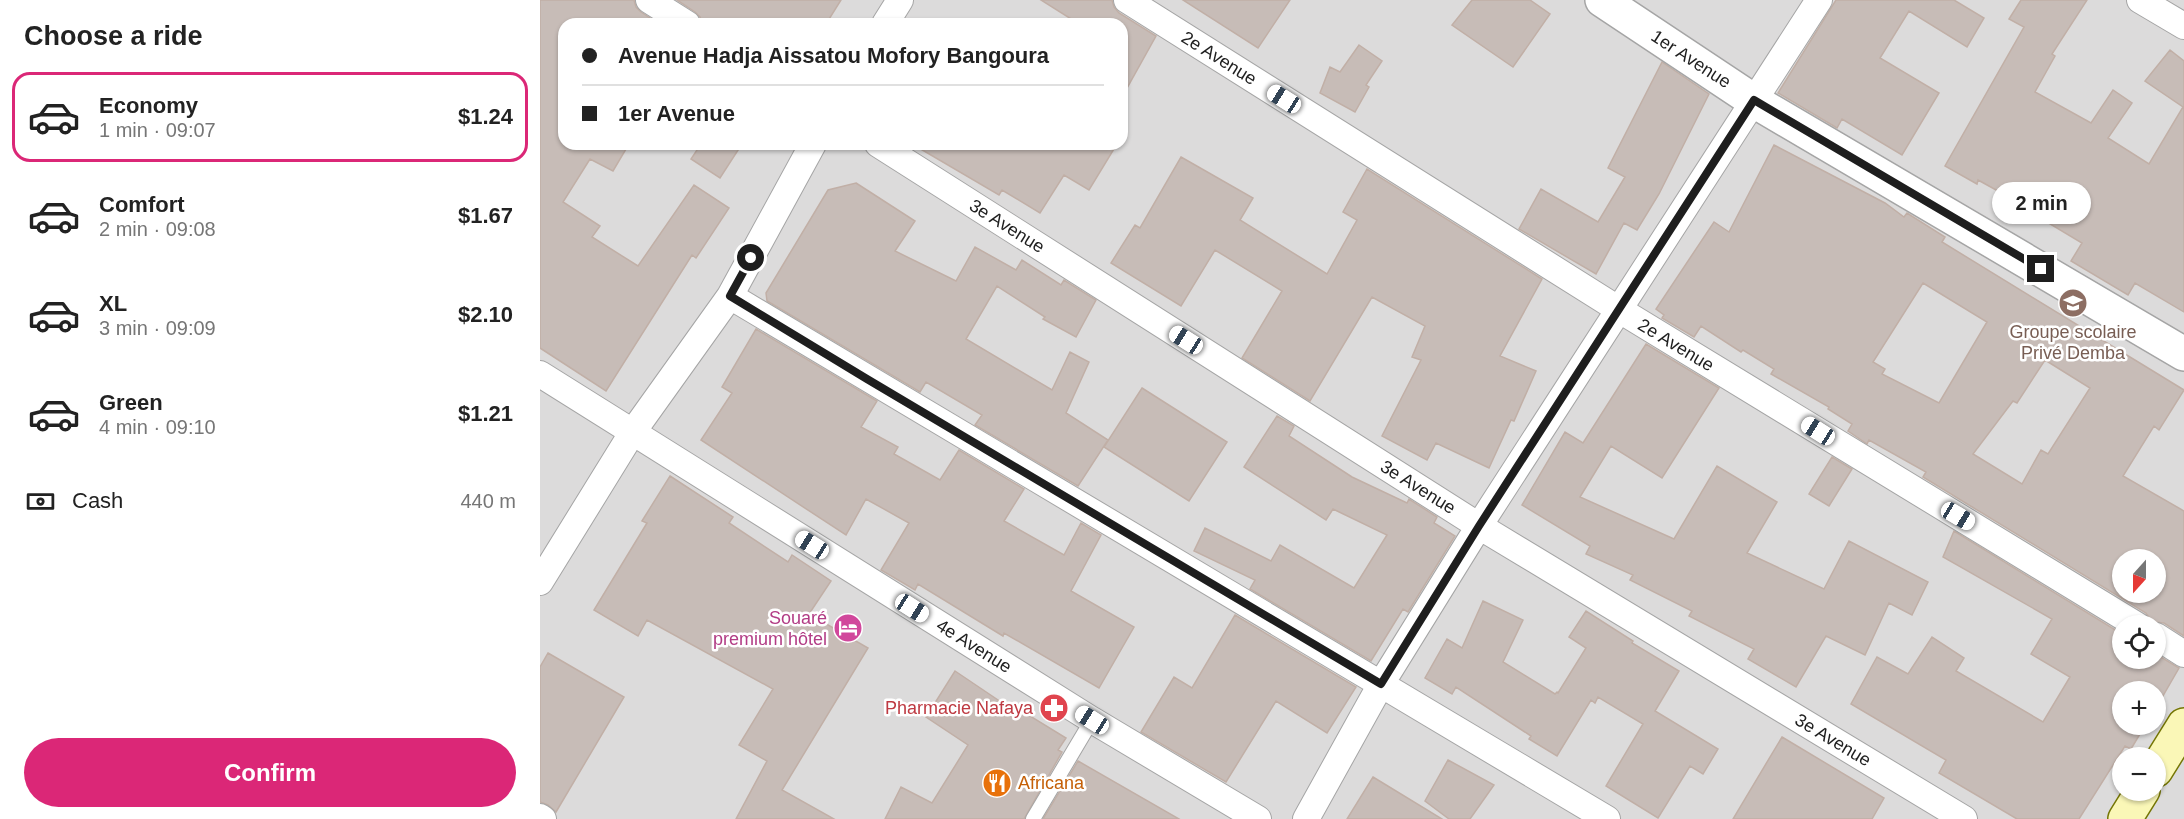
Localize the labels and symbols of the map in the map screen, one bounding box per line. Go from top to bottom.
street label: 1er Avenue [1647,26,1735,92]
street label: 2e Avenue [1178,27,1260,89]
car [1264,82,1304,116]
callout: 2 min [1992,182,2090,224]
street label: 3e Avenue [966,195,1048,257]
route start [737,244,764,271]
route end [2027,255,2054,282]
school or university icon: Groupe scolaire Privé Demba [2057,287,2089,319]
street label: 2e Avenue [1635,315,1717,375]
place label: Groupe scolaire Privé Demba [2009,322,2137,363]
car [1166,323,1206,357]
car [1798,414,1838,448]
street label: 3e Avenue [1377,456,1459,518]
car [1938,499,1978,533]
car [792,528,832,562]
north arrow [2112,549,2166,603]
car [892,591,932,625]
place label: Souaré premium hôtel [713,608,827,649]
hotel icon: Souaré premium hôtel [832,612,864,644]
street label: 4e Avenue [933,615,1015,677]
pharmacy icon: Pharmacie Nafaya [1038,692,1070,724]
place label: Pharmacie Nafaya [885,698,1034,718]
car [1072,703,1112,737]
street label: 3e Avenue [1792,710,1874,770]
restaurant icon: Africana [981,767,1013,799]
place label: Africana [1018,773,1085,793]

